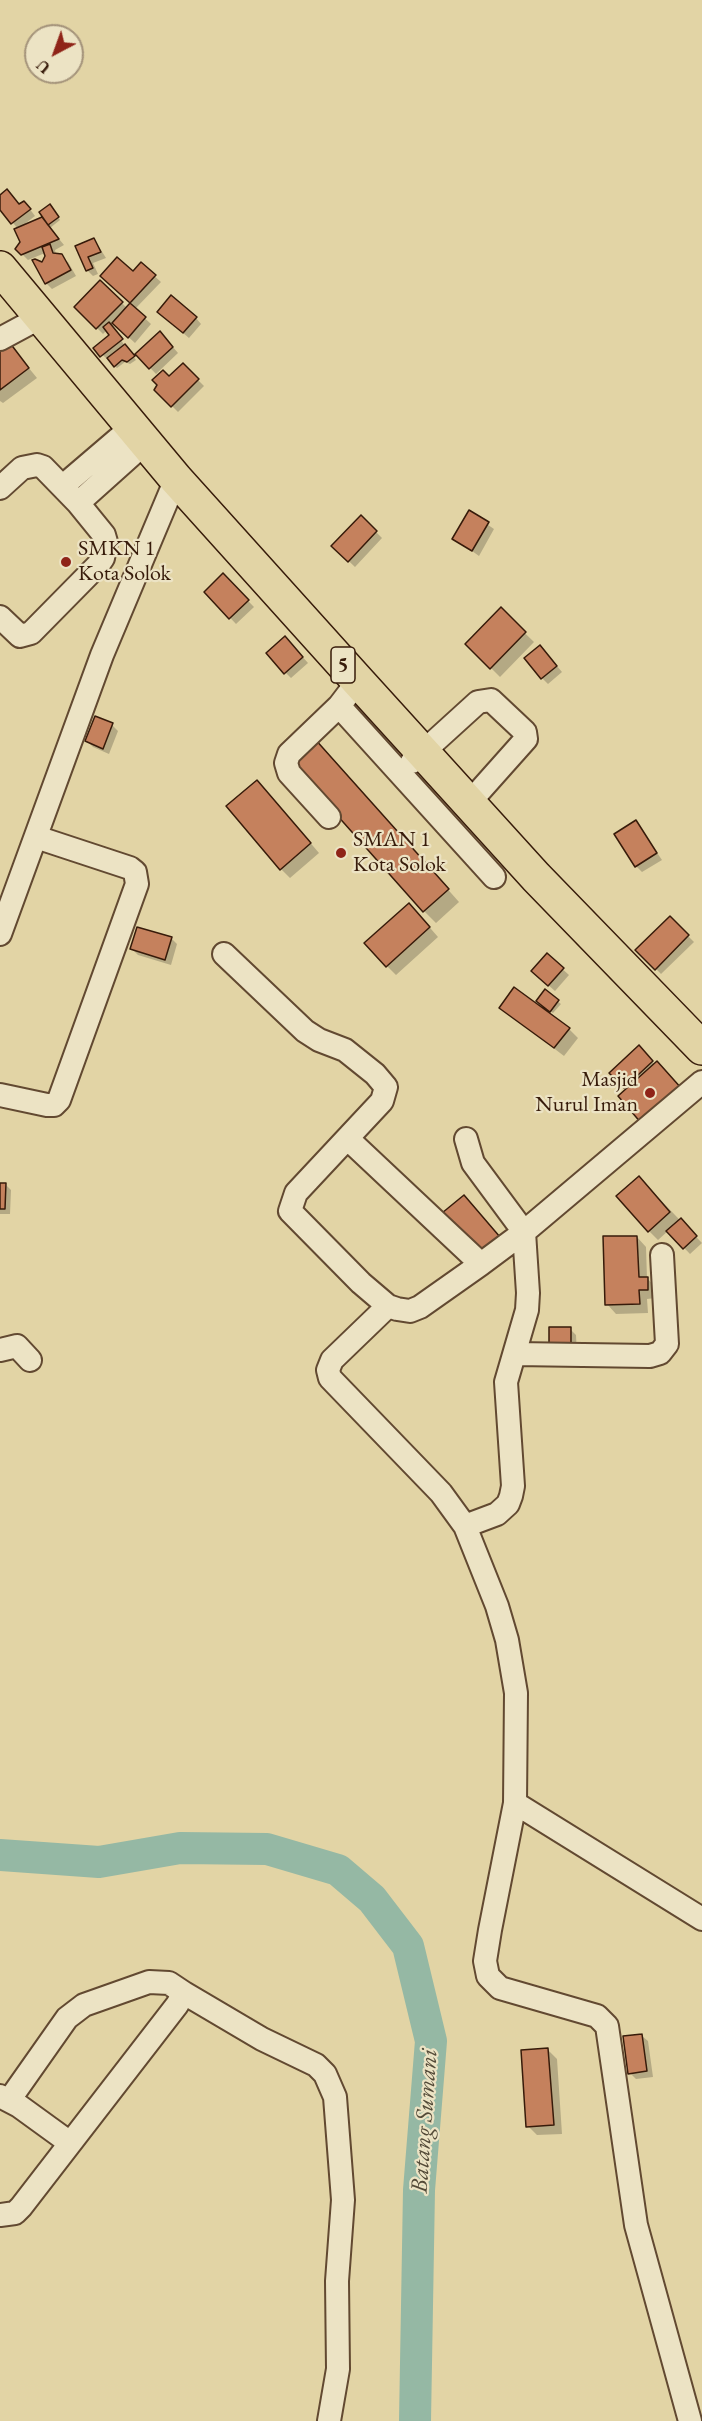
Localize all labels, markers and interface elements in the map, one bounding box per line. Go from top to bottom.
north arrow [24,24,84,84]
text: U [32,55,55,78]
place label: SMKN 1 Kota Solok [78,536,171,588]
marker: SMKN 1 Kota Solok [59,555,73,569]
road number: 5 [331,647,355,683]
place label: SMAN 1 Kota Solok [353,827,446,878]
marker: SMAN 1 Kota Solok [334,846,348,860]
place label: Masjid Nurul Iman [535,1067,638,1118]
marker: Masjid Nurul Iman [643,1086,657,1100]
water label: Batang Sumani [406,2048,444,2194]

